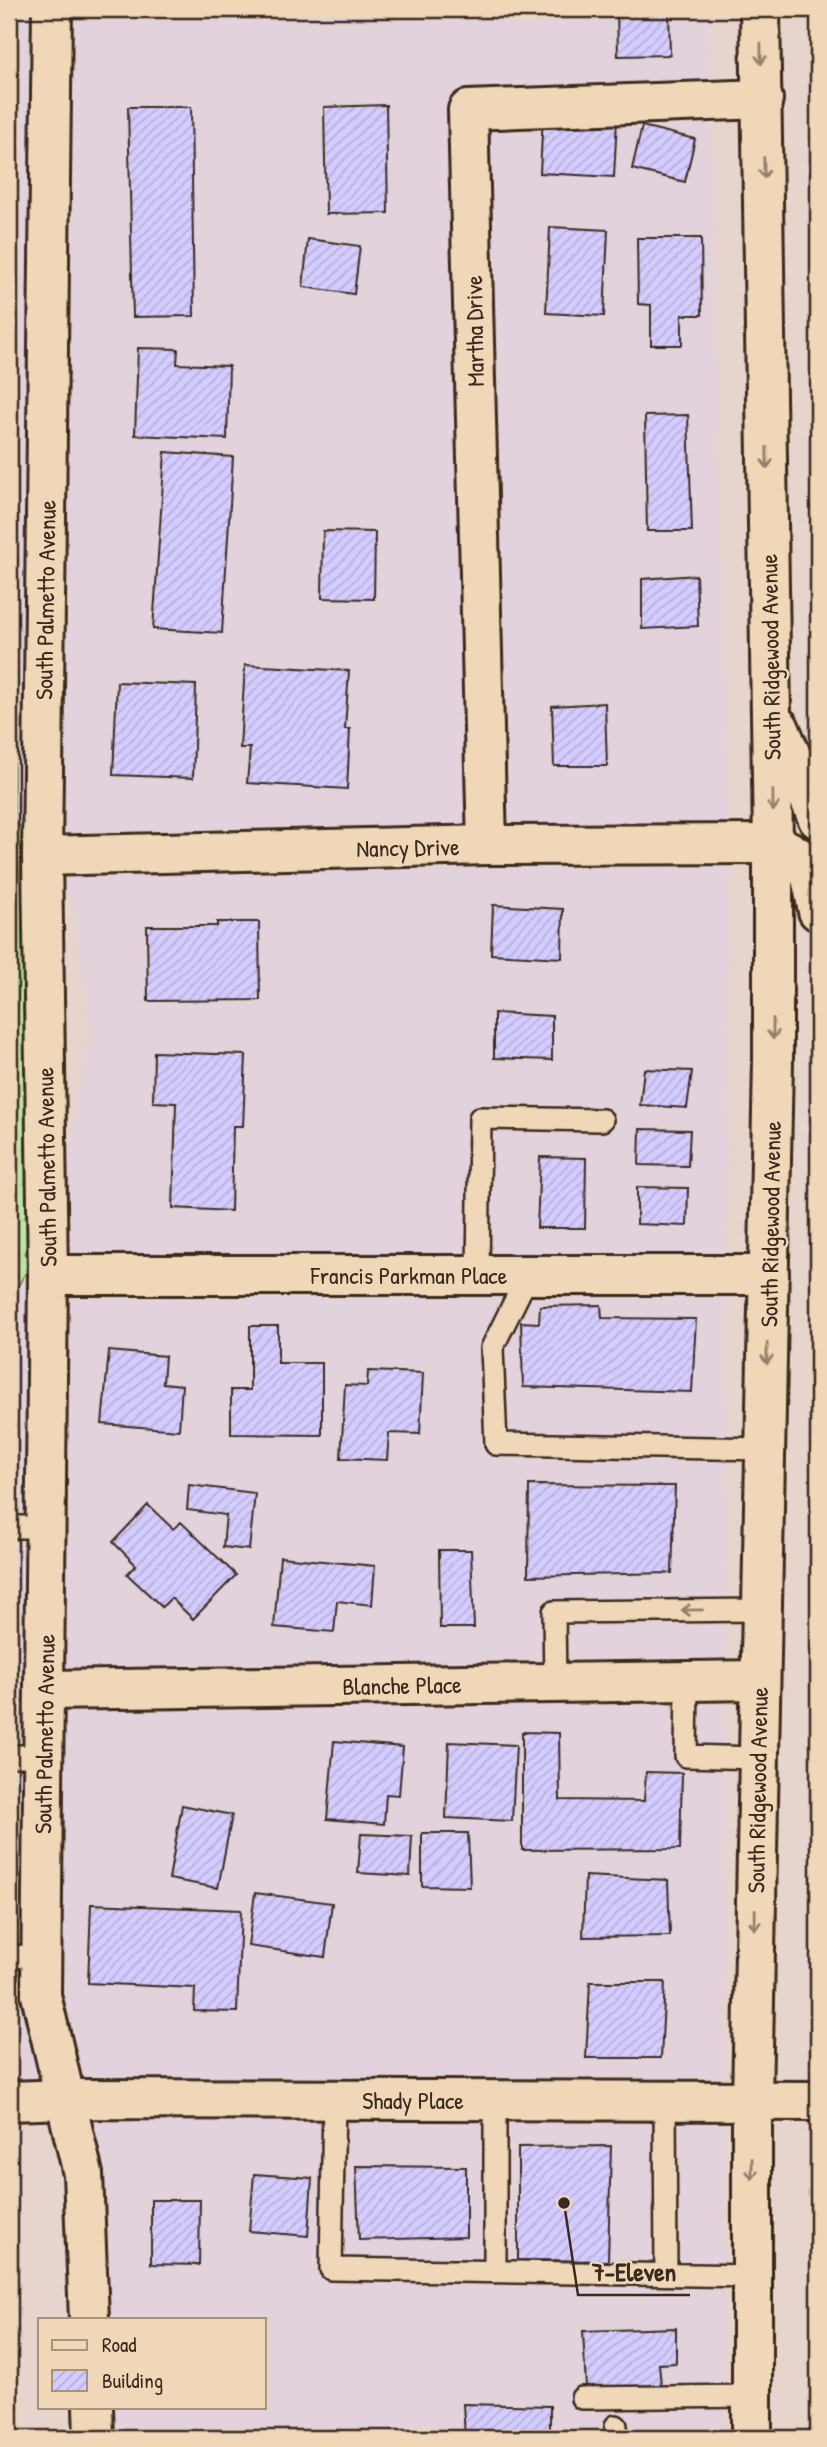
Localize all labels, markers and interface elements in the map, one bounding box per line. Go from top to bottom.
one-way arrow [755,42,768,65]
one-way arrow [757,156,770,179]
street label: Martha Drive [457,275,491,387]
one-way arrow [761,446,774,469]
street label: South Palmetto Avenue [27,499,63,700]
street label: South Ridgewood Avenue [752,553,788,760]
one-way arrow [766,790,779,813]
street label: Nancy Drive [356,830,460,864]
one-way arrow [766,1017,780,1040]
street label: South Palmetto Avenue [28,1066,64,1267]
street label: South Ridgewood Avenue [752,1120,788,1327]
street label: Francis Parkman Place [310,1259,508,1291]
one-way arrow [761,1343,774,1366]
one-way arrow [681,1604,704,1617]
street label: South Palmetto Avenue [26,1633,62,1834]
street label: Blanche Place [342,1668,462,1702]
street label: South Ridgewood Avenue [739,1686,775,1893]
one-way arrow [748,1908,762,1931]
street label: Shady Place [362,2084,464,2116]
one-way arrow [745,2157,759,2180]
callout: 7-Eleven [578,2248,690,2295]
text: 7-Eleven [591,2254,676,2289]
legend [38,2318,266,2408]
text: Road [102,2330,136,2359]
text: Building [102,2366,163,2395]

